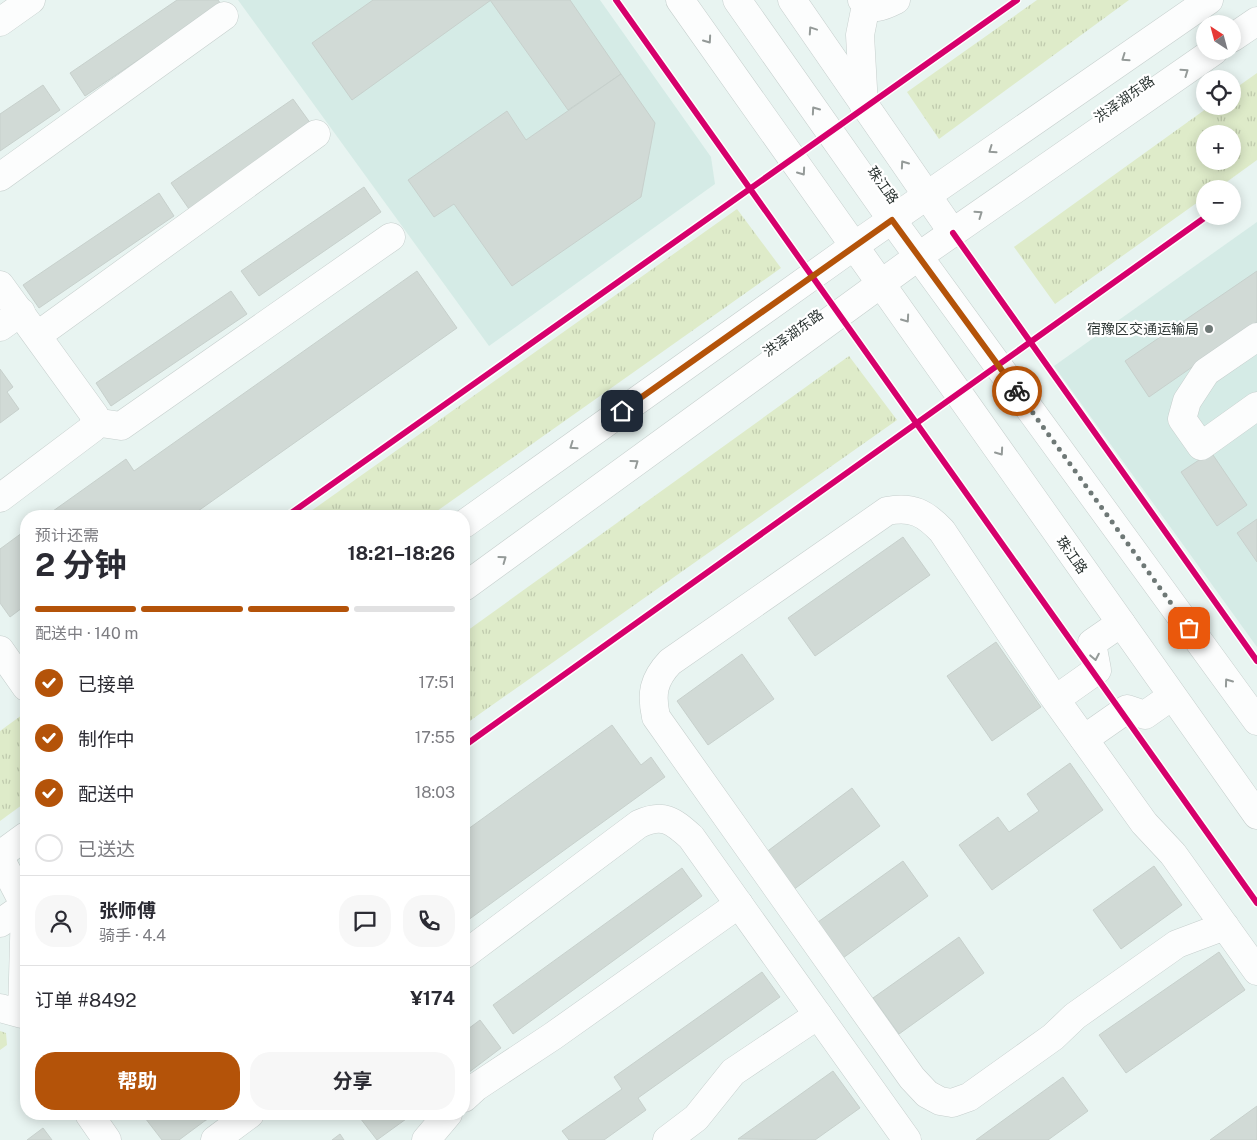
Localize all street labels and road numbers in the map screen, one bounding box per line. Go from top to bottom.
street label: 洪泽湖东路 [1091,72,1157,126]
street label: 珠江路 [864,163,902,207]
street label: 洪泽湖东路 [760,306,826,360]
street label: 珠江路 [1053,533,1091,577]

